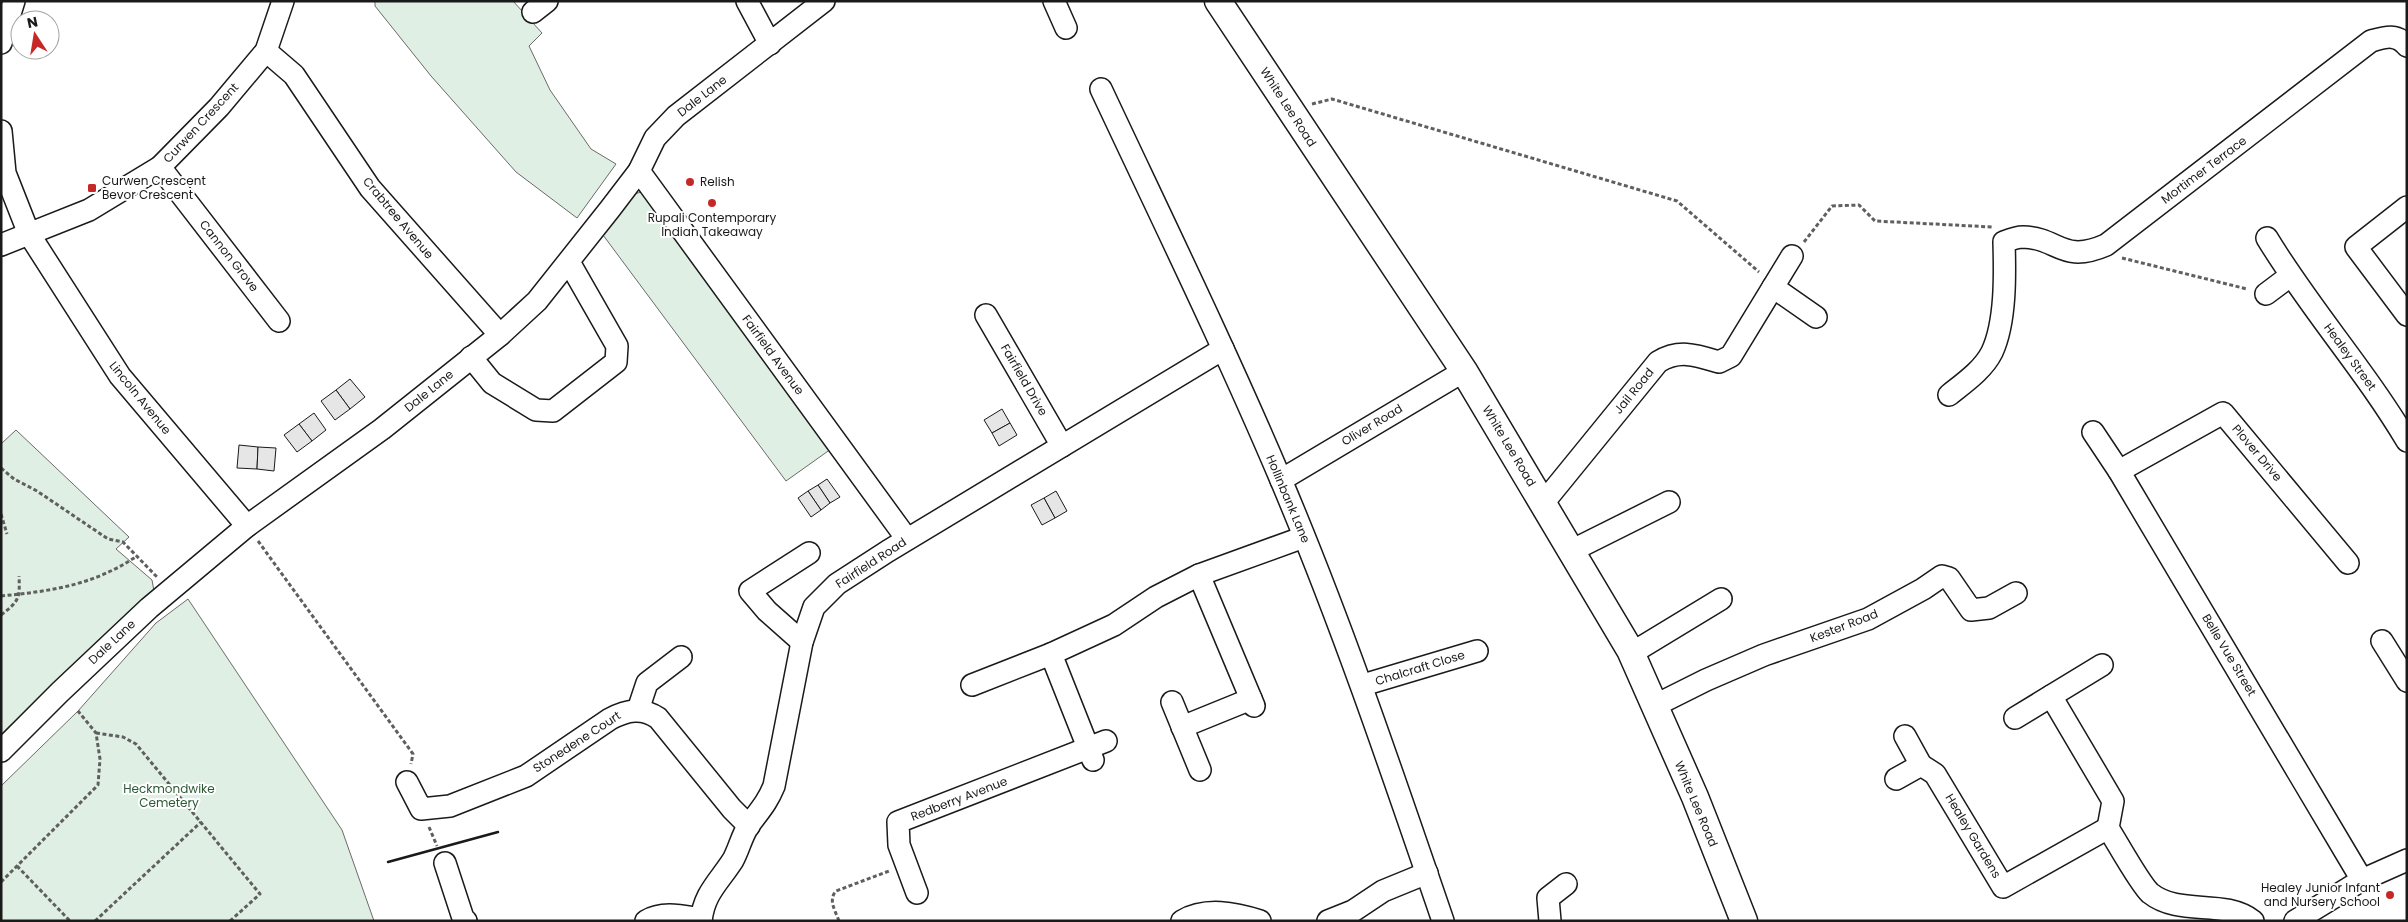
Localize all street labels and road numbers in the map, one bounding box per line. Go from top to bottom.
street label: White Lee Road [1256,64,1321,150]
street label: Dale Lane [673,71,730,120]
street label: Curwen Crescent [159,79,242,166]
street label: Mortimer Terrace [2157,132,2250,207]
street label: Crabtree Avenue [359,173,438,262]
street label: Cannon Grove [196,216,263,295]
street label: Fairfield Avenue [739,311,808,398]
street label: Healey Street [2320,320,2381,394]
street label: Fairfield Drive [997,341,1052,419]
street label: Lincoln Avenue [106,357,175,438]
street label: Jail Road [1610,364,1657,417]
street label: Dale Lane [401,366,457,416]
street label: Oliver Road [1338,400,1405,449]
street label: White Lee Road [1478,402,1540,489]
street label: Plover Drive [2229,421,2286,485]
street label: Hollinbank Lane [1262,452,1315,545]
street label: Fairfield Road [832,533,909,592]
street label: Kester Road [1807,605,1880,646]
street label: Belle Vue Street [2198,611,2261,699]
street label: Dale Lane [84,615,139,668]
street label: Chalcraft Close [1373,646,1467,689]
street label: Stonedene Court [530,707,624,776]
street label: White Lee Road [1671,758,1722,849]
street label: Redberry Avenue [908,772,1010,825]
street label: Healey Gardens [1942,790,2005,881]

